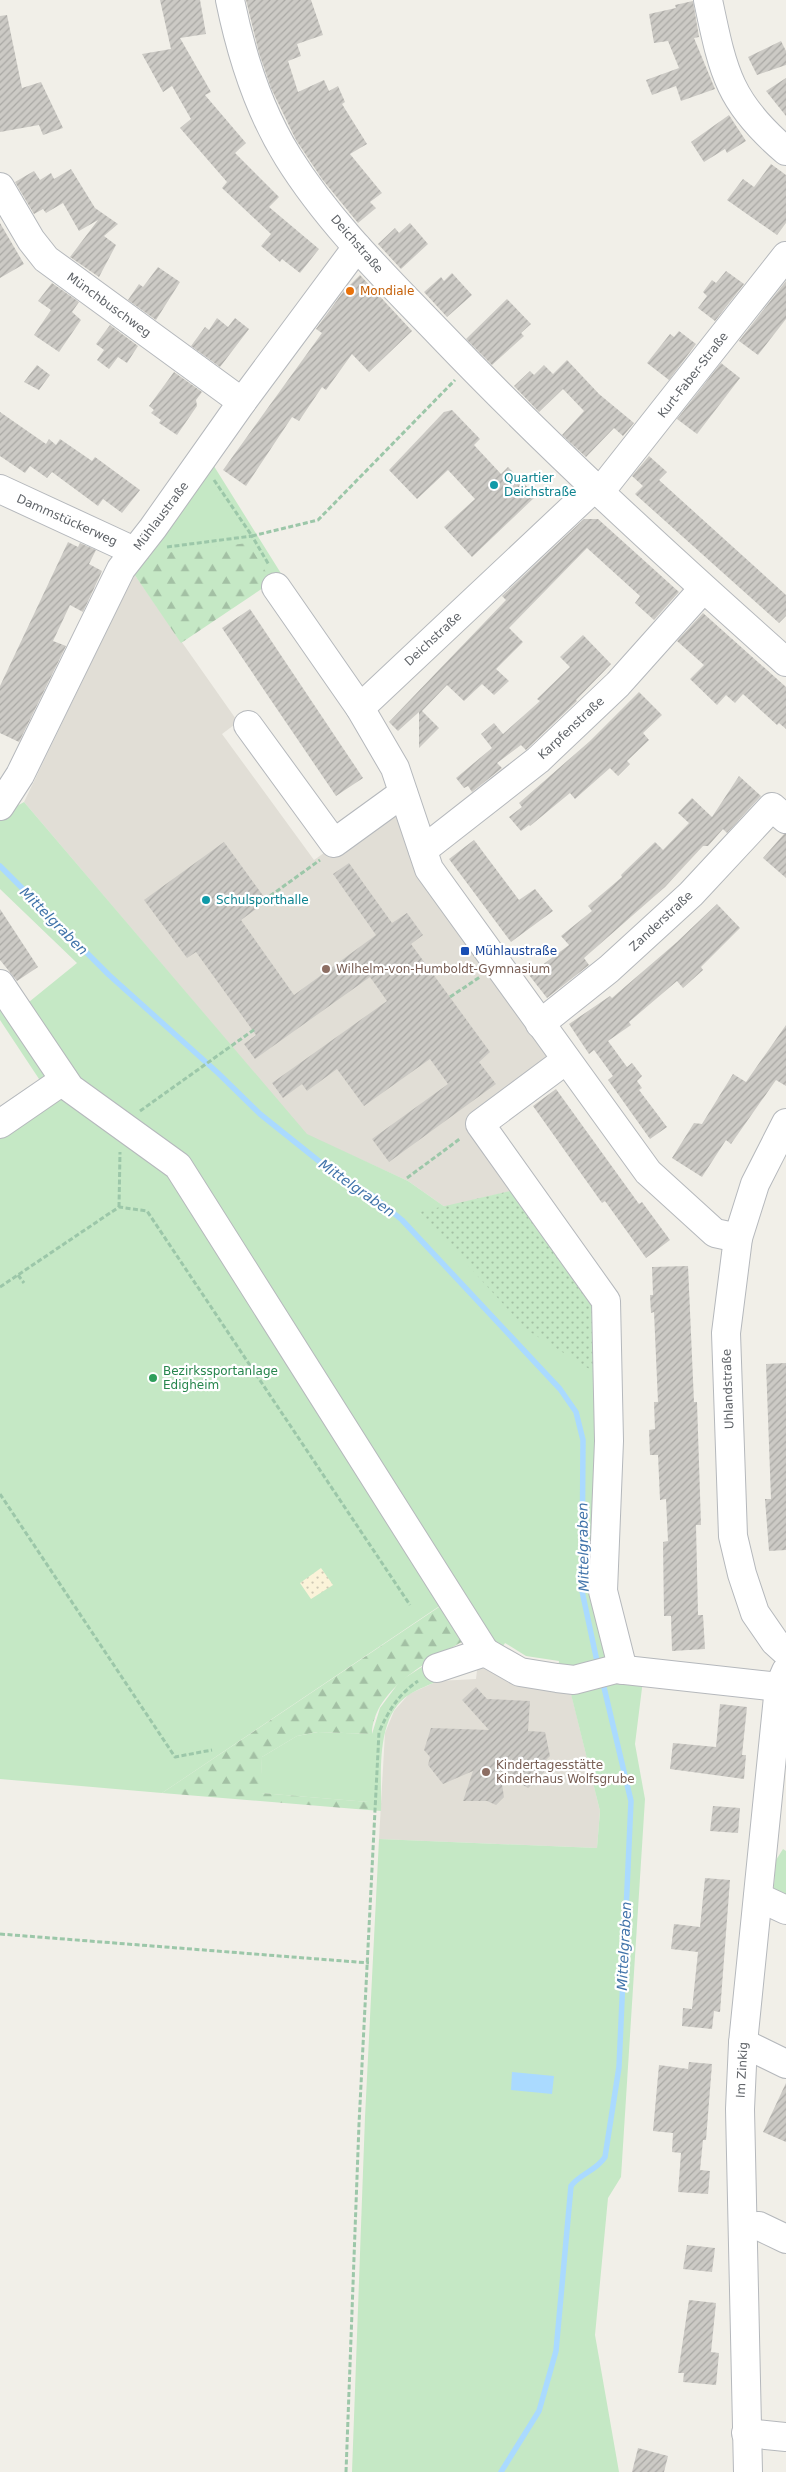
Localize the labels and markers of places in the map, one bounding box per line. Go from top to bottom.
place label: Mondiale [360,284,414,298]
marker: Mondiale [344,285,356,297]
place label: Quartier Deichstraße [504,471,576,499]
marker: Quartier Deichstraße [488,479,500,491]
place label: Schulsporthalle [216,893,309,907]
marker: Schulsporthalle [200,894,212,906]
place label: Mühlaustraße [475,944,557,958]
marker: Mühlaustraße [459,945,471,957]
place label: Wilhelm-von-Humboldt-Gymnasium [336,962,550,976]
marker: Wilhelm-von-Humboldt-Gymnasium [320,963,332,975]
place label: Bezirkssportanlage Edigheim [163,1364,278,1392]
marker: Bezirkssportanlage Edigheim [147,1372,159,1384]
place label: Kindertagesstätte Kinderhaus Wolfsgrube [496,1758,635,1786]
marker: Kindertagesstätte Kinderhaus Wolfsgrube [480,1766,492,1778]

